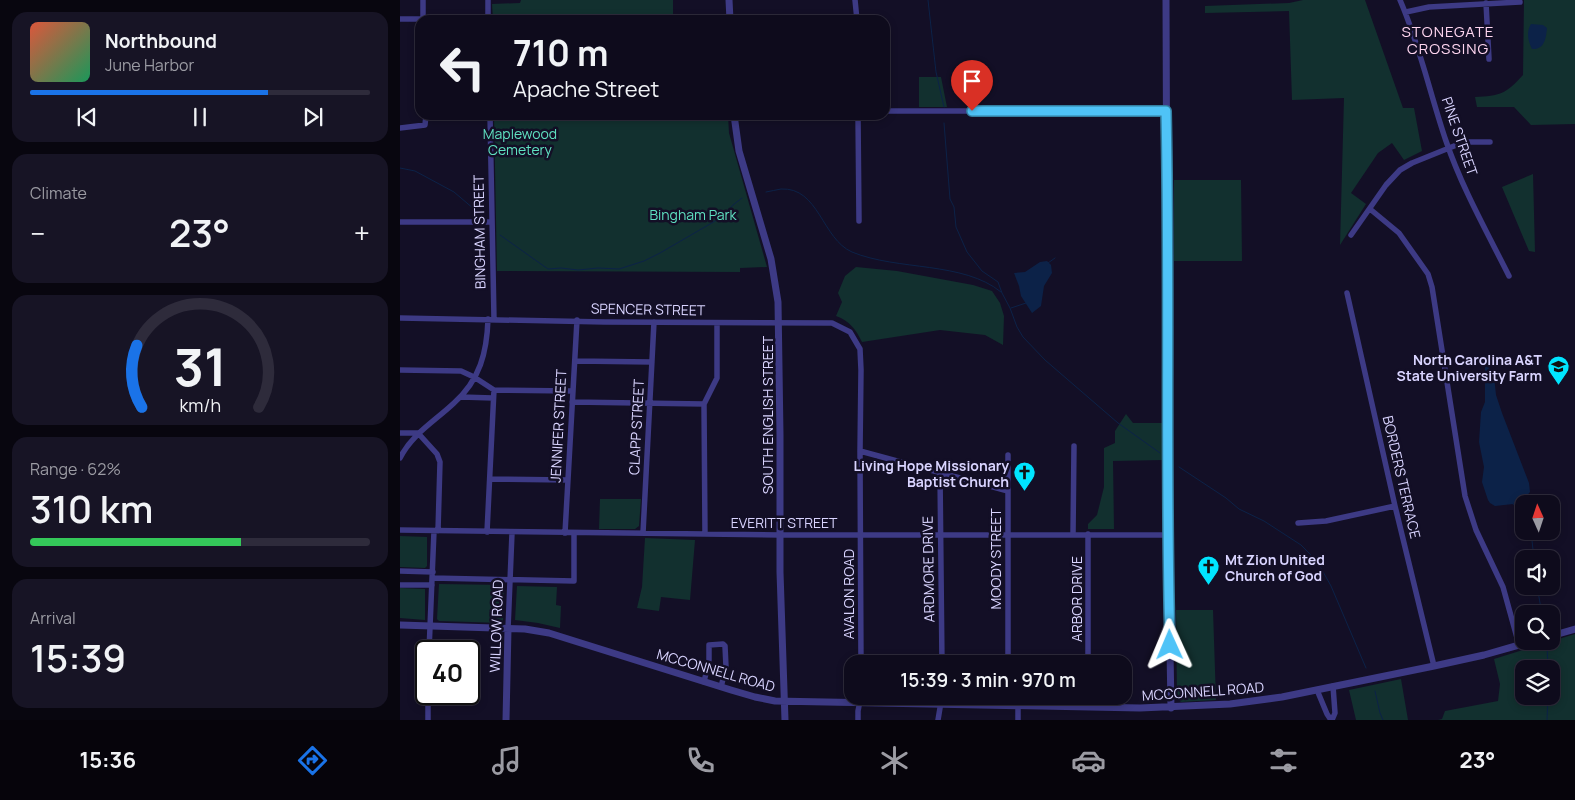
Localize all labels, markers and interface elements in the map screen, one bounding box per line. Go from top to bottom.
district label: STONEGATE CROSSING [1402,21,1494,59]
text: Northbound [105,28,217,54]
text: 710 m [513,29,609,77]
icon: left [430,35,495,100]
text: June Harbor [105,54,194,76]
pin [951,60,993,111]
icon: arrive [958,67,986,95]
text: Apache Street [513,74,659,104]
street label: PINE STREET [1438,94,1483,179]
icon: previous [73,103,101,131]
icon: pause [186,103,214,131]
icon: next [299,103,327,131]
park label: Maplewood Cemetery [483,124,557,159]
street label: BINGHAM STREET [468,174,489,289]
text: Climate [30,182,87,204]
park label: Bingham Park [649,205,738,224]
text: 23° [169,206,230,258]
text: − [30,214,45,252]
text: + [354,214,370,252]
street label: SPENCER STREET [591,299,706,320]
text: 31 [173,331,227,402]
street label: SOUTH ENGLISH STREET [758,335,777,494]
place label: North Carolina A&T State University Farm [1397,350,1543,385]
school or university icon: North Carolina A&T State University Farm [1546,355,1570,386]
street label: JENNIFER STREET [546,368,570,483]
street label: CLAPP STREET [624,378,648,475]
text: km/h [179,393,221,417]
street label: BORDERS TERRACE [1379,414,1425,540]
place label: Living Hope Missionary Baptist Church [854,456,1009,491]
text: Range · 62% [30,458,121,480]
church icon: Living Hope Missionary Baptist Church [1013,461,1037,492]
text: 310 km [30,482,153,534]
north arrow [1515,495,1560,540]
map controls [1515,495,1560,705]
street label: MOODY STREET [986,508,1005,610]
street label: EVERITT STREET [731,513,838,532]
street label: ARDMORE DRIVE [918,516,938,622]
street label: AVALON ROAD [839,549,858,639]
place label: Mt Zion United Church of God [1225,550,1325,585]
button: sound [1515,550,1560,595]
church icon: Mt Zion United Church of God [1197,555,1221,586]
street label: ARBOR DRIVE [1067,556,1086,642]
street label: WILLOW ROAD [485,579,507,673]
button: search [1515,605,1560,650]
text: Arrival [30,607,76,629]
position arrow [1143,618,1195,670]
text: 15:39 [30,631,126,683]
speed limit sign: 40 [415,640,480,705]
street label: MCCONNELL ROAD [655,644,777,696]
button: layers [1515,660,1560,705]
text: 15:39 · 3 min · 970 m [900,667,1076,693]
street label: MCCONNELL ROAD [1141,677,1265,705]
icon: directions [295,743,330,778]
icon: music [489,743,524,778]
icon: phone [683,743,718,778]
icon: climate [877,743,912,778]
icon: car [1071,743,1106,778]
icon: filters [1266,743,1301,778]
text: 15:36 [80,745,136,775]
text: 23° [1460,745,1495,775]

